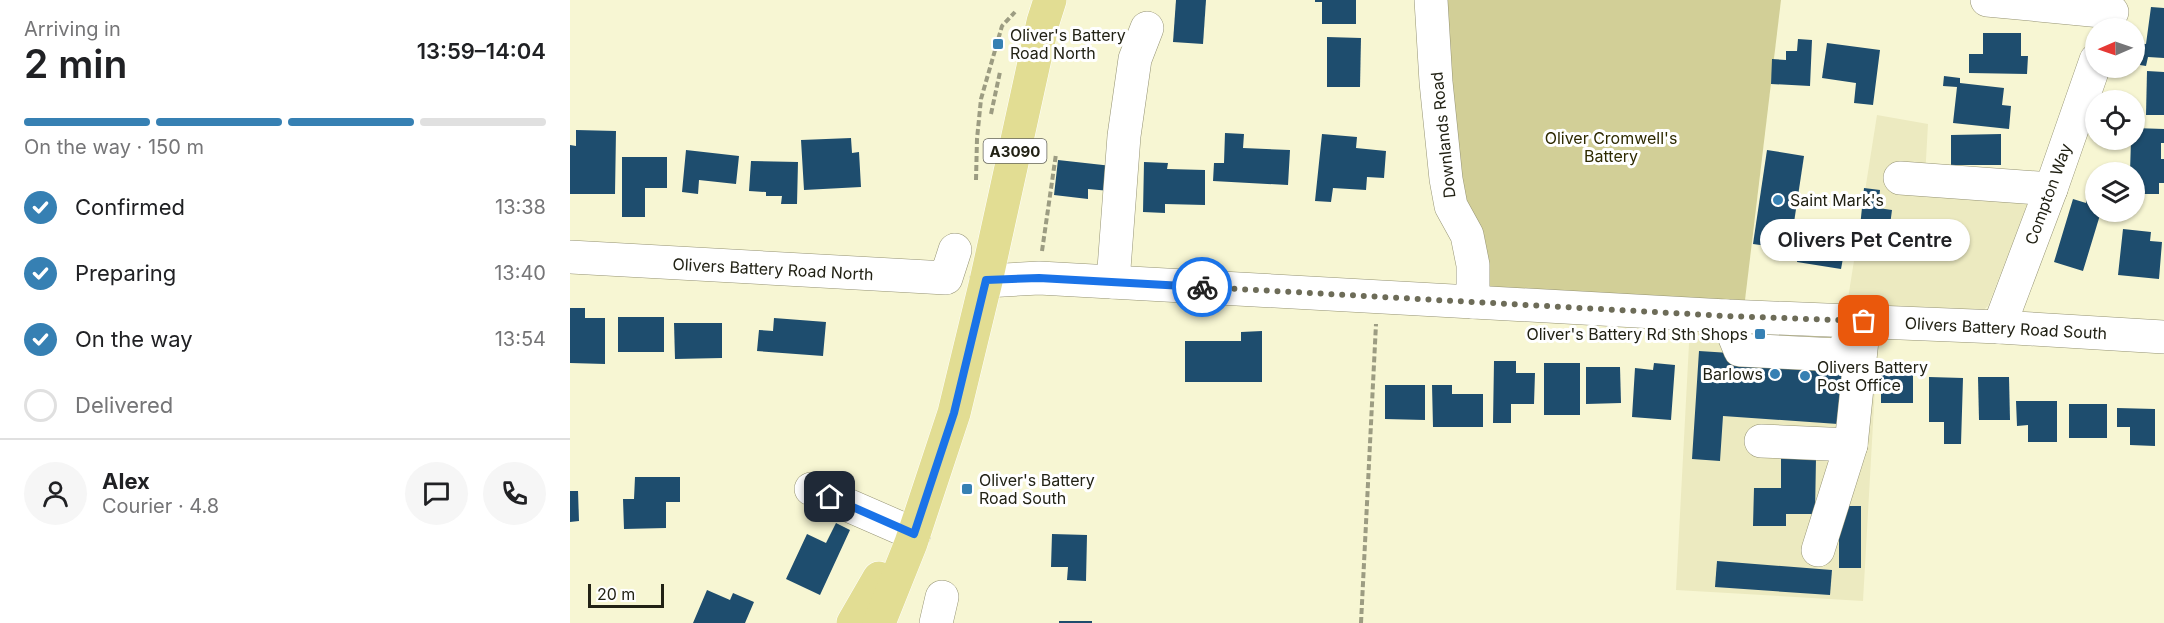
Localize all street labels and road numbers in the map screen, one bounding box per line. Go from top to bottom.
street label: Downlands Road [1426,71,1460,199]
road number: A3090 [984,139,1046,163]
street label: Compton Way [2020,141,2076,247]
street label: Olivers Battery Road North [672,254,874,284]
street label: Olivers Battery Road South [1904,313,2108,343]

